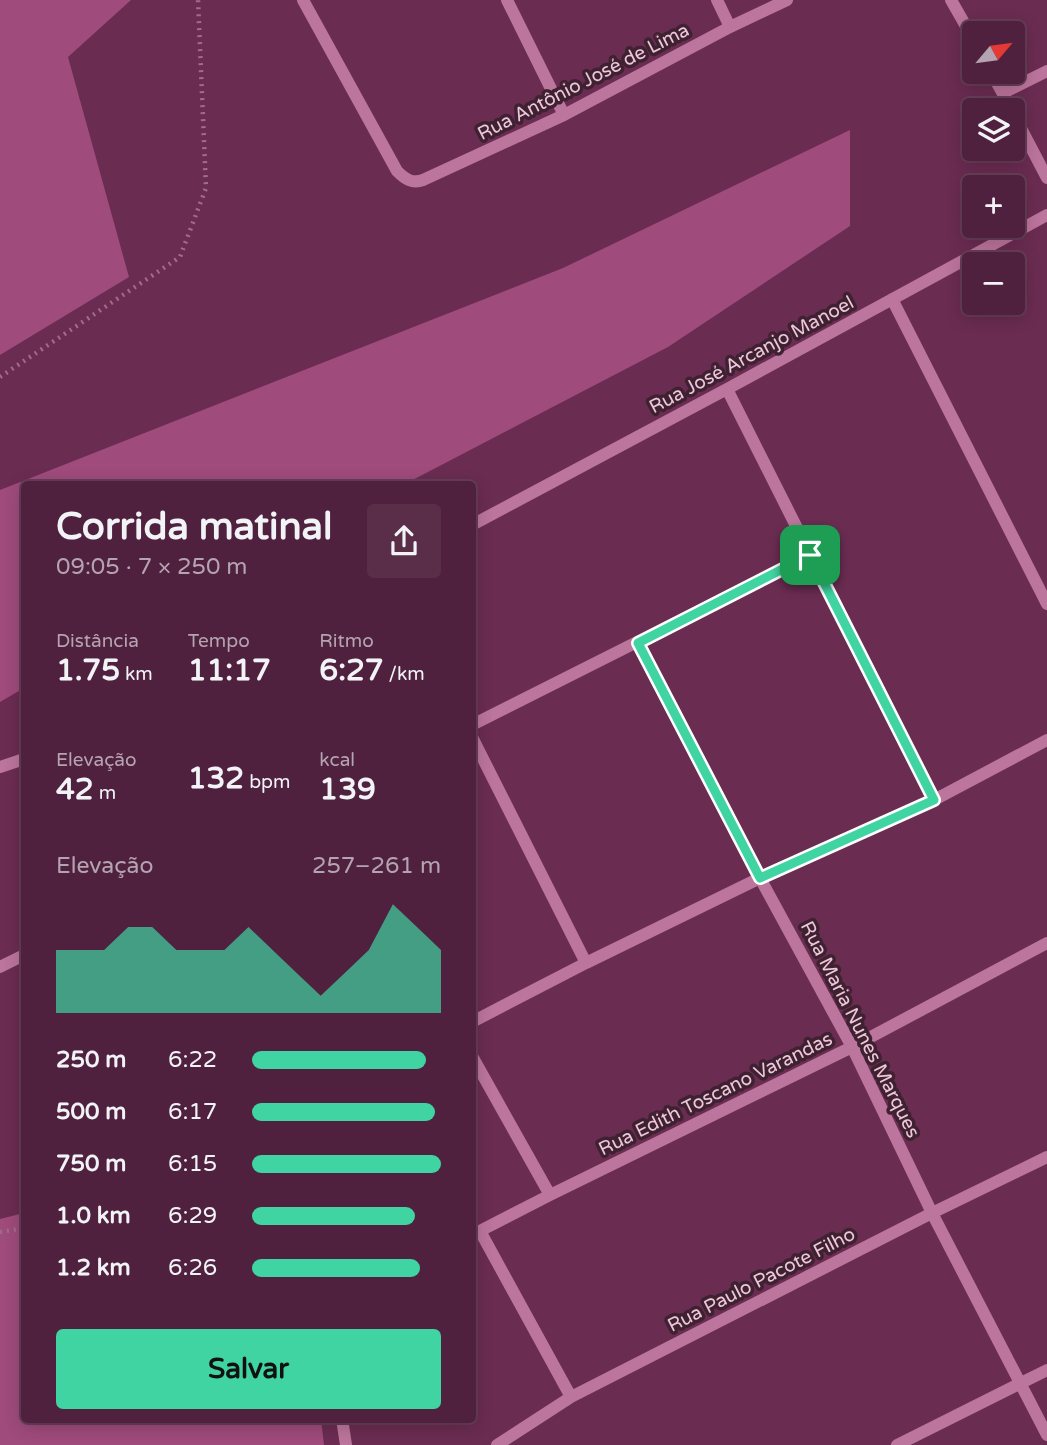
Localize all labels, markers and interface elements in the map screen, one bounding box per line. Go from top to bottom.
street label: Rua Antônio José de Lima [474,19,693,145]
north arrow [962,21,1026,84]
map controls [962,21,1025,315]
button: layers [962,98,1025,161]
button: + [962,175,1025,238]
button: − [962,252,1025,315]
street label: Rua José Arcanjo Manoel [646,292,857,418]
text: Corrida matinal [56,504,332,550]
button: share [367,504,441,578]
pin [780,525,840,585]
icon: arrive [791,536,829,574]
text: 09:05 · 7 × 250 m [56,553,247,581]
text: Distância [56,630,139,652]
text: Tempo [188,630,250,652]
text: Ritmo [319,630,374,652]
text: 1.75 [56,652,120,689]
text: 11:17 [188,652,271,689]
text: 6:27 [319,652,384,689]
text: km [120,663,153,685]
text: /km [384,663,425,685]
text: Elevação [56,749,137,771]
text: kcal [319,749,355,771]
text: 132 [188,760,244,797]
text: 42 [56,771,94,808]
text: bpm [244,771,291,793]
text: 139 [319,771,376,808]
text: m [94,782,116,804]
text: Elevação [56,852,153,880]
text: 257–261 m [312,852,441,880]
street label: Rua Maria Nunes Marques [796,918,924,1141]
street label: Rua Edith Toscano Varandas [595,1028,836,1160]
text: 250 m [56,1046,126,1074]
text: 6:22 [168,1046,217,1074]
text: 500 m [56,1098,126,1126]
text: 6:17 [168,1098,217,1126]
text: 750 m [56,1150,126,1178]
text: 6:15 [168,1150,217,1178]
text: 1.0 km [56,1202,131,1230]
text: 6:29 [168,1202,217,1230]
street label: Rua Paulo Pacote Filho [664,1223,859,1337]
text: 1.2 km [56,1254,131,1282]
text: 6:26 [168,1254,217,1282]
button: Salvar [56,1329,441,1409]

